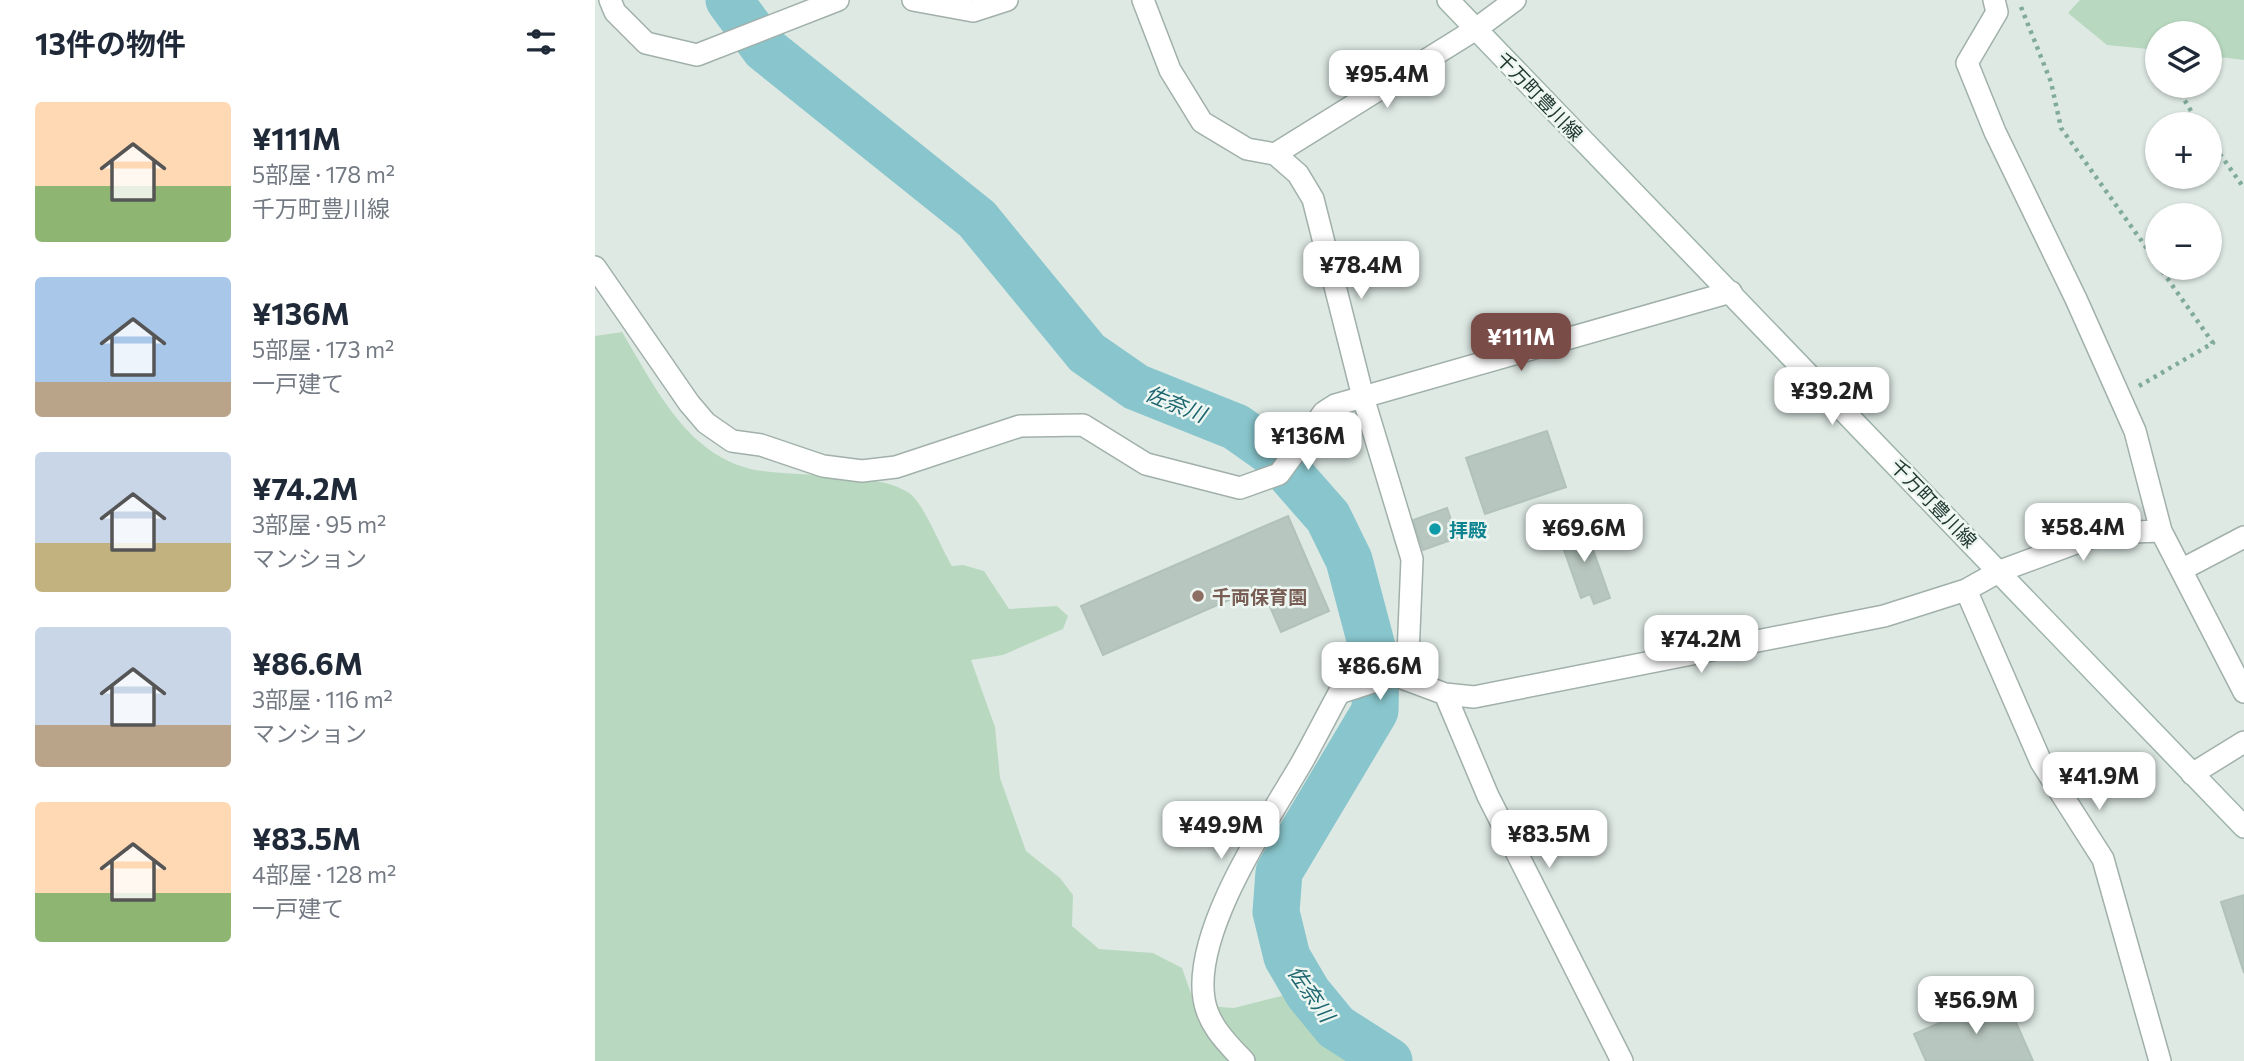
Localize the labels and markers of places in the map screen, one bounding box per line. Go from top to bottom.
pin: ¥95.4M [1330,50,1444,110]
pin: ¥78.4M [1304,242,1418,301]
pin: ¥111M [1472,314,1570,373]
pin: ¥39.2M [1775,368,1889,427]
pin: ¥136M [1259,412,1357,472]
pin: ¥69.6M [1527,504,1641,564]
pin: ¥58.4M [2026,504,2140,563]
place label: 拝殿 [1449,518,1487,541]
marker: 拝殿 [1427,521,1443,537]
place label: 千両保育園 [1212,585,1307,608]
marker: 千両保育園 [1190,588,1206,604]
pin: ¥74.2M [1644,616,1758,675]
pin: ¥86.6M [1323,642,1437,702]
pin: ¥41.9M [2042,752,2156,812]
pin: ¥49.9M [1164,802,1278,861]
pin: ¥83.5M [1492,810,1606,870]
pin: ¥56.9M [1919,976,2033,1036]

